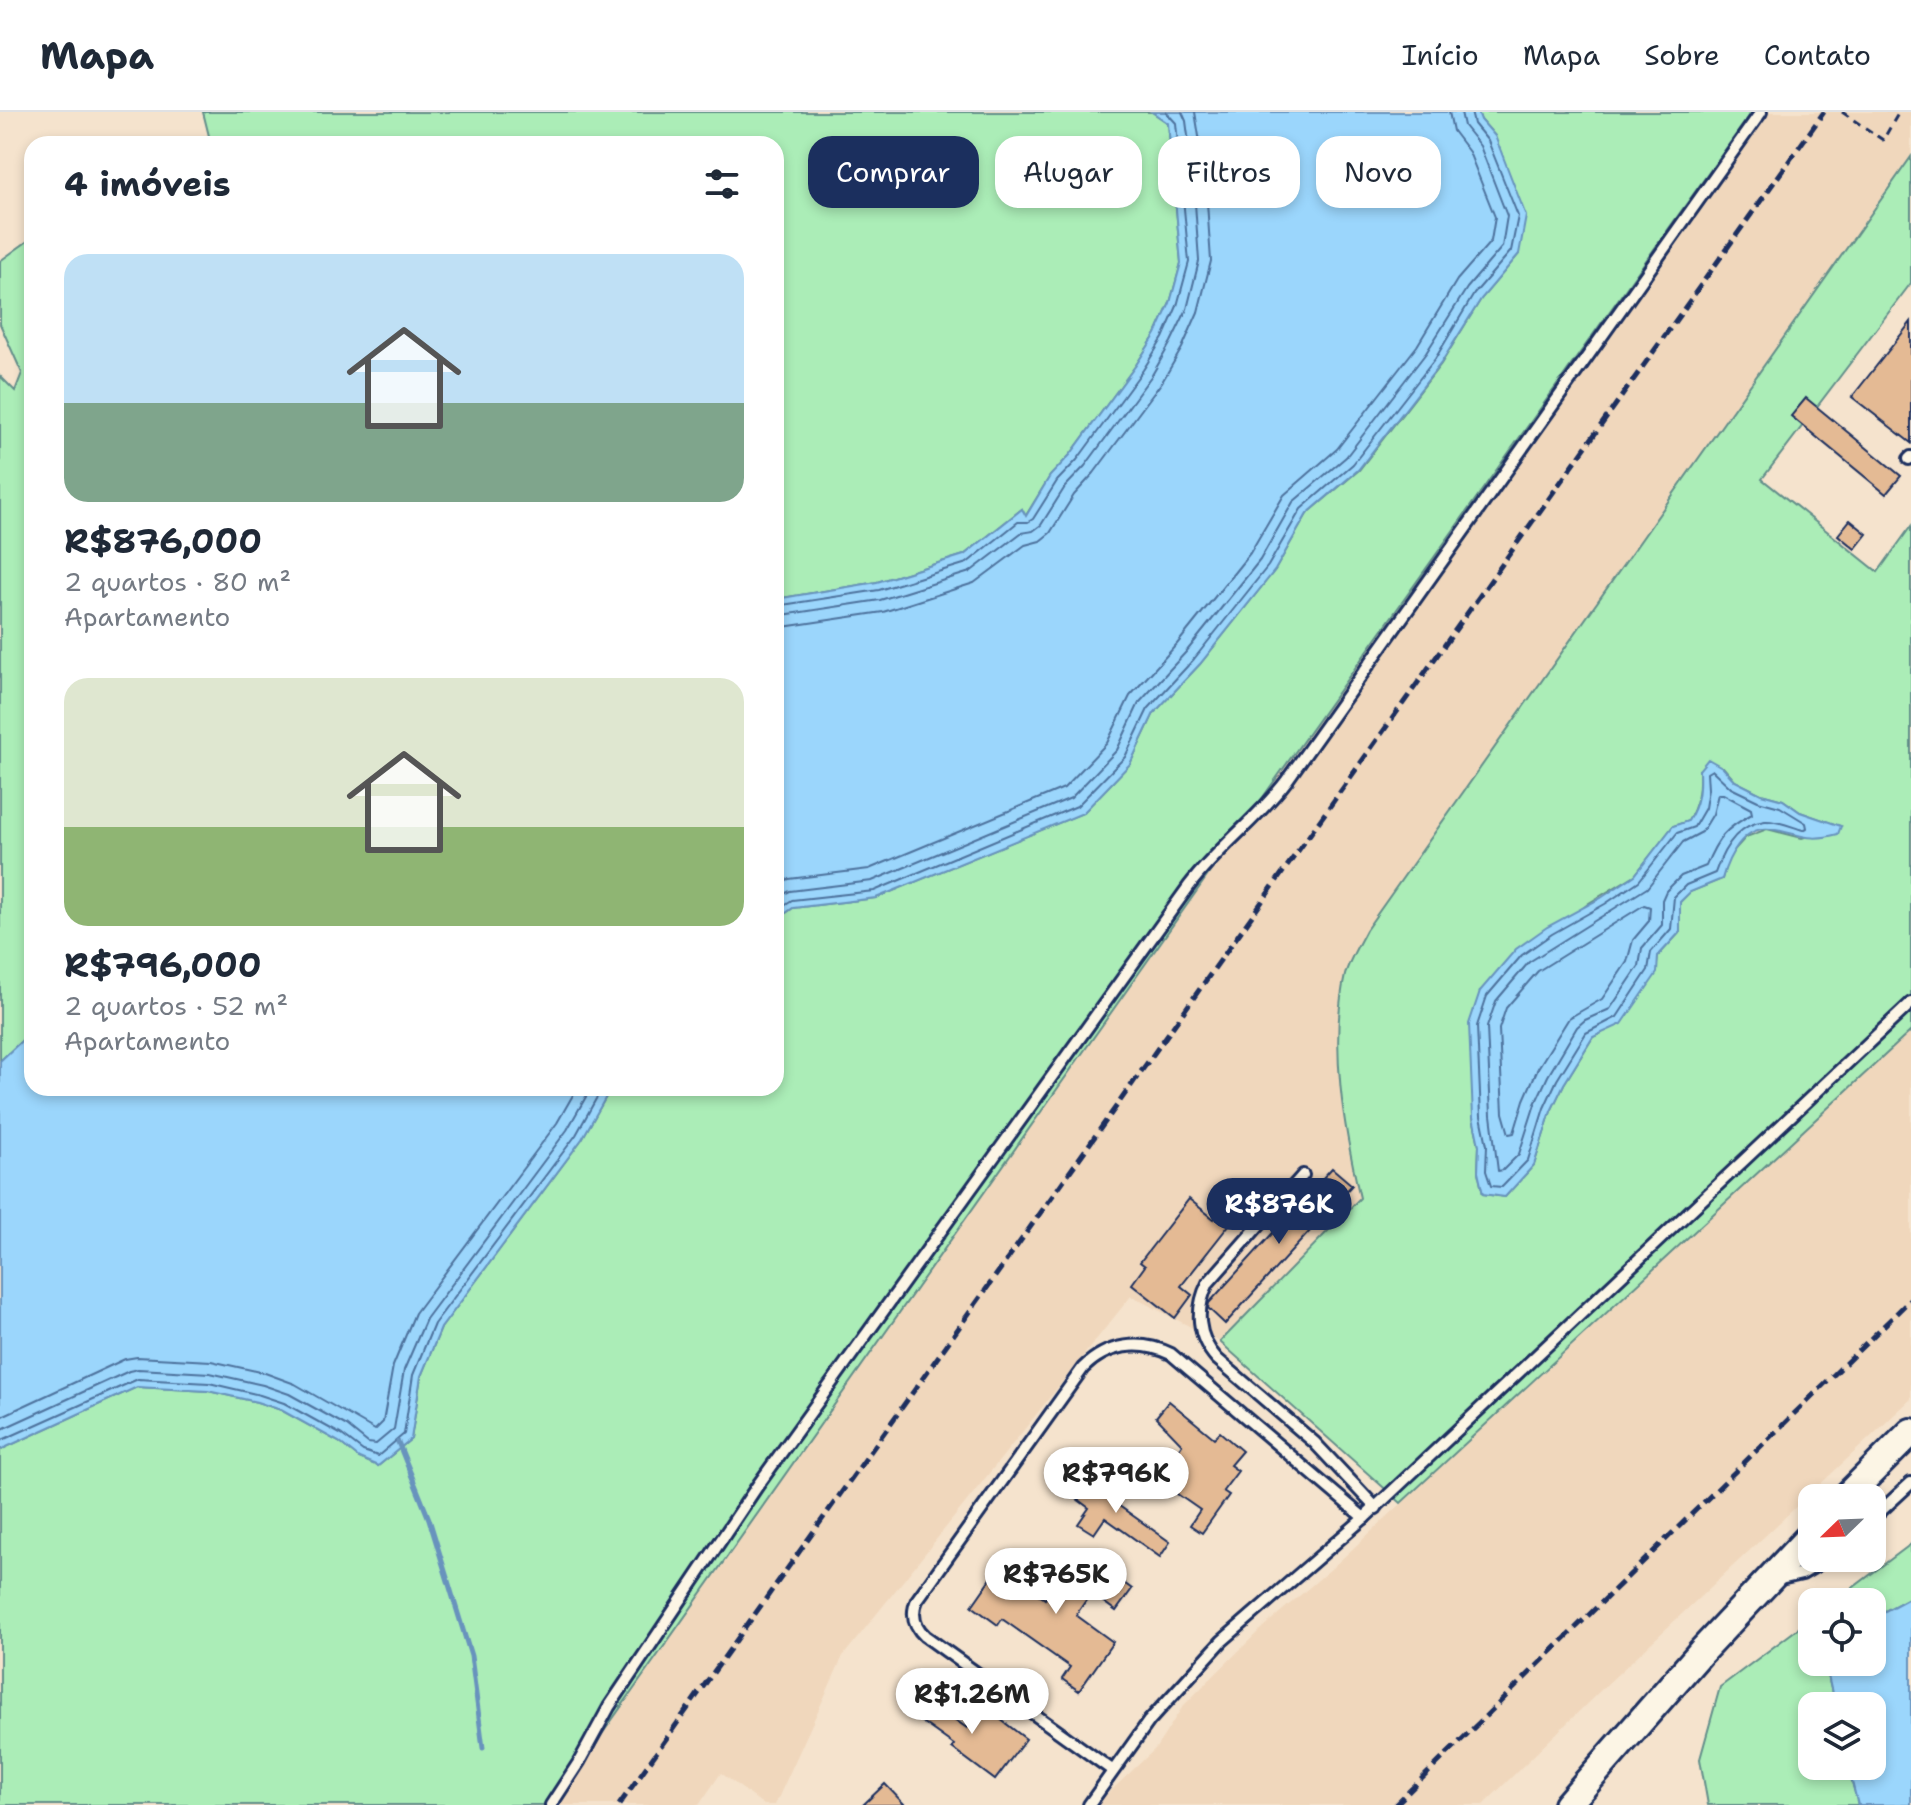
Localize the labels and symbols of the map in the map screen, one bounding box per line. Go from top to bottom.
pin: R$876K [1214,1178,1344,1246]
pin: R$796K [1051,1447,1181,1515]
north arrow [1798,1484,1886,1572]
pin: R$765K [991,1548,1121,1616]
pin: R$1.26M [898,1668,1046,1736]

